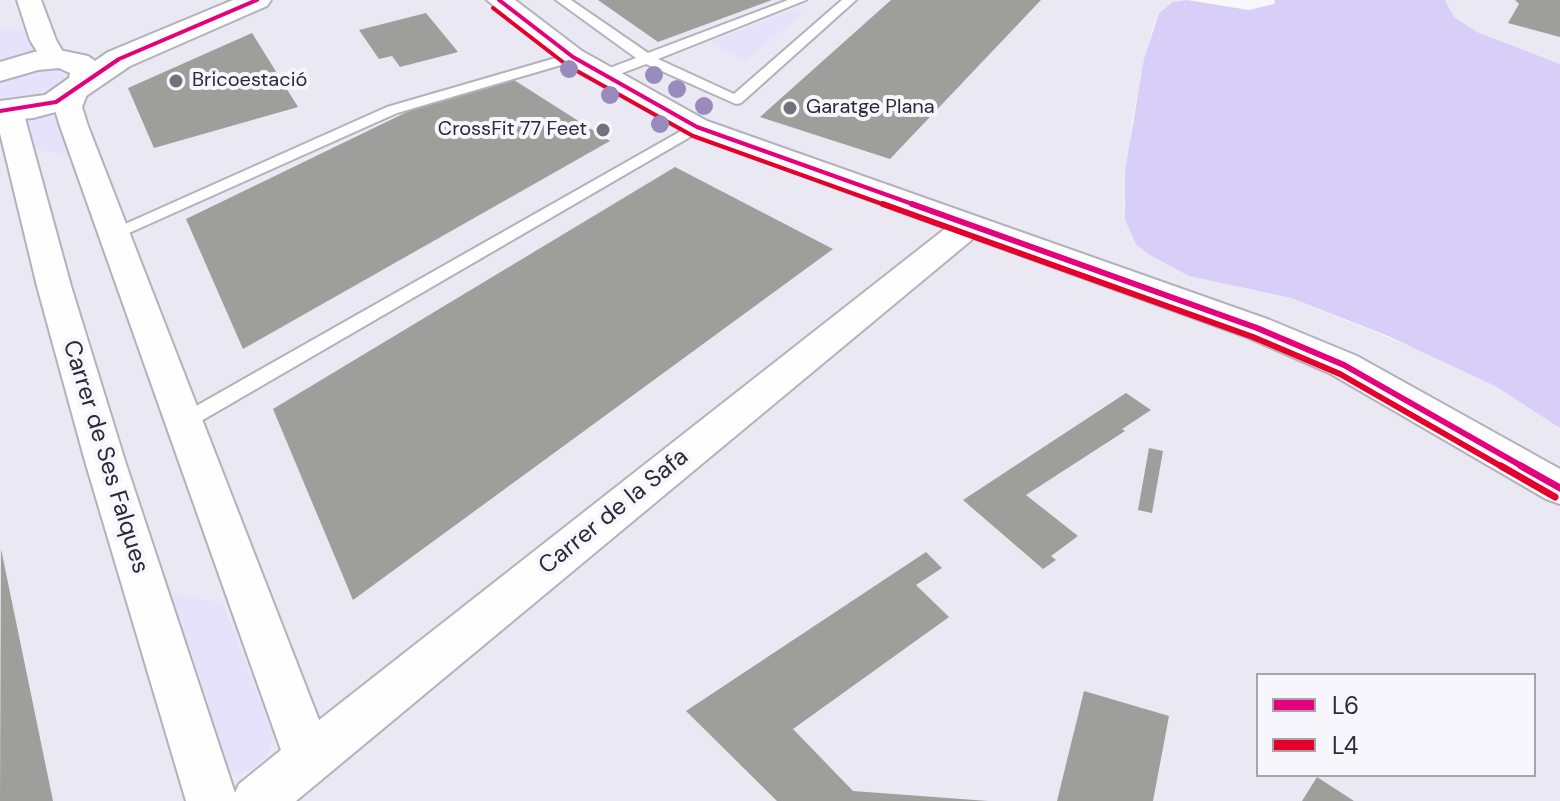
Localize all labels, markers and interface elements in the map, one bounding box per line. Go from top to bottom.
place label: Bricoestació [192,69,307,93]
marker: Bricoestació [167,72,185,90]
place label: Garatge Plana [806,96,935,120]
marker: Garatge Plana [781,99,799,117]
place label: CrossFit 77 Feet [438,118,587,142]
marker: CrossFit 77 Feet [594,121,612,139]
street label: Carrer de Ses Falques [56,337,154,577]
street label: Carrer de la Safa [533,443,695,581]
legend [1256,673,1536,777]
text: L6 [1332,690,1359,721]
text: L4 [1332,730,1358,761]

